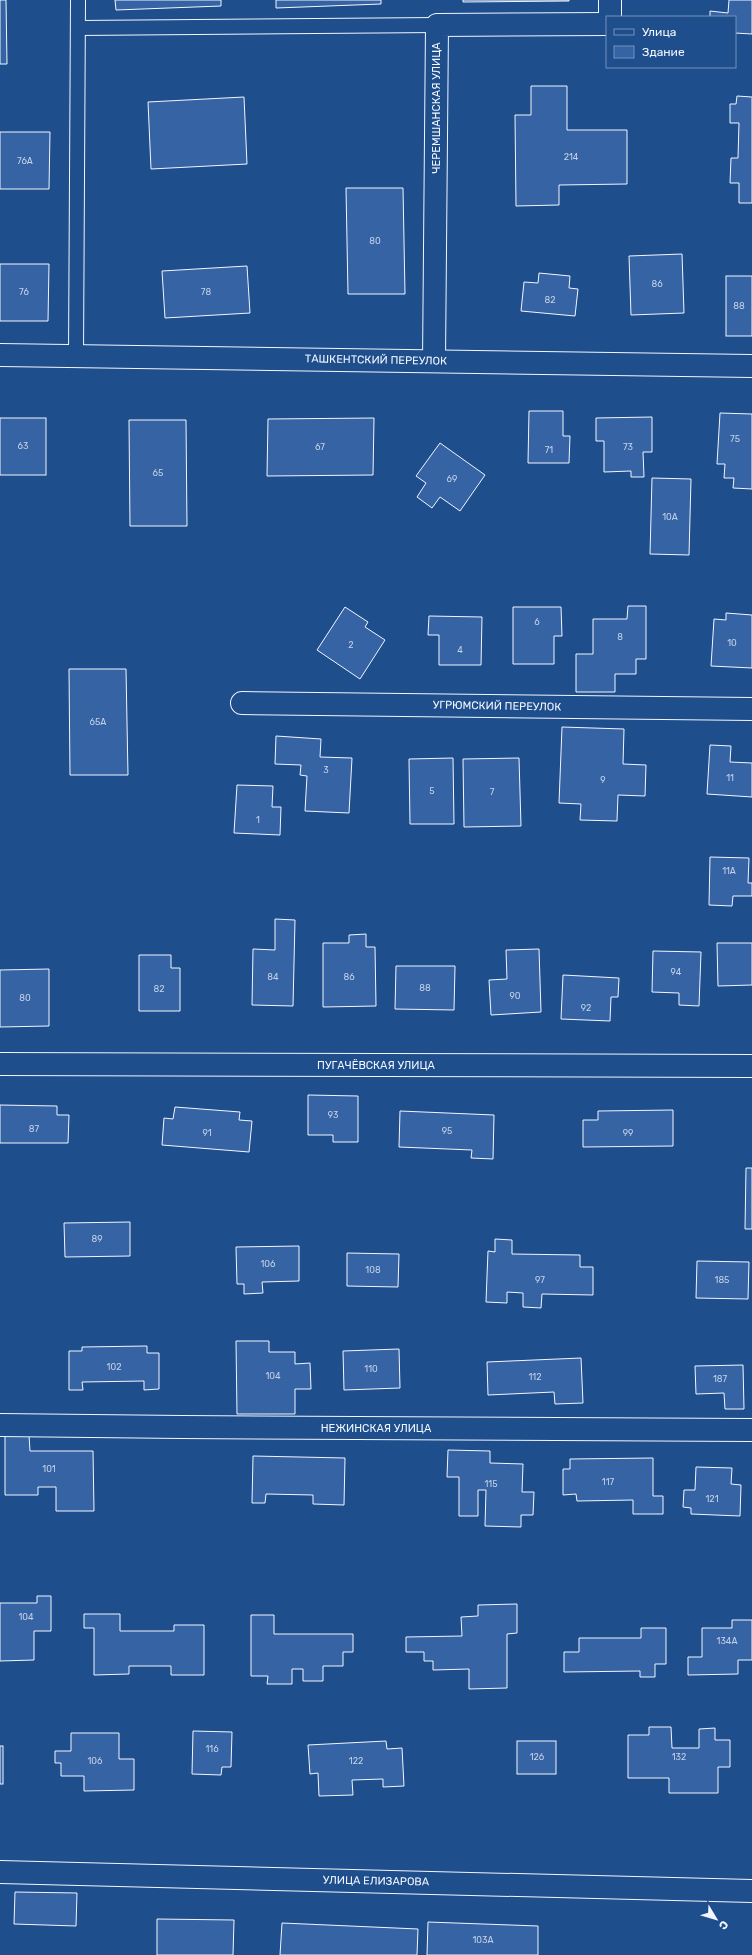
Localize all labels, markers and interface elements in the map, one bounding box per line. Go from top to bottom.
legend [606,16,736,68]
text: Улица [642,25,676,39]
street label: ЧЕРЕМШАНСКАЯ УЛИЦА [430,42,443,174]
text: Здание [642,45,685,59]
house number: 214 [564,152,579,162]
house number: 76А [17,156,33,166]
house number: 80 [369,236,381,246]
house number: 86 [651,279,663,289]
house number: 76 [19,287,29,297]
house number: 78 [201,287,211,297]
house number: 82 [544,295,556,305]
house number: 88 [733,301,745,311]
street label: ТАШКЕНТСКИЙ ПЕРЕУЛОК [305,352,447,368]
house number: 75 [730,434,740,444]
house number: 63 [18,441,28,451]
house number: 67 [315,442,325,452]
house number: 73 [623,442,633,452]
house number: 71 [545,445,553,455]
house number: 65 [153,468,163,478]
house number: 69 [447,474,457,484]
house number: 10А [662,512,678,522]
house number: 6 [534,617,540,627]
house number: 8 [617,632,623,642]
house number: 10 [727,638,737,648]
house number: 2 [348,640,354,650]
house number: 4 [457,645,463,655]
street label: УГРЮМСКИЙ ПЕРЕУЛОК [433,698,561,714]
house number: 65А [90,717,106,727]
house number: 3 [323,765,329,775]
house number: 11 [726,773,734,783]
house number: 9 [600,775,606,785]
house number: 5 [429,786,435,796]
house number: 7 [490,787,495,797]
house number: 1 [256,815,260,825]
house number: 11А [722,866,736,876]
house number: 94 [671,967,682,977]
house number: 84 [267,972,279,982]
house number: 86 [343,972,355,982]
house number: 88 [419,983,431,993]
house number: 82 [153,984,165,994]
house number: 90 [509,991,521,1001]
house number: 80 [19,993,31,1003]
house number: 92 [581,1003,591,1013]
street label: ПУГАЧЁВСКАЯ УЛИЦА [317,1059,436,1072]
house number: 93 [328,1110,338,1120]
house number: 87 [29,1124,40,1134]
house number: 95 [442,1126,452,1136]
house number: 91 [202,1128,212,1138]
house number: 99 [623,1128,633,1138]
house number: 89 [91,1234,103,1244]
house number: 106 [261,1259,276,1269]
house number: 108 [365,1265,381,1275]
house number: 97 [535,1275,545,1285]
house number: 185 [715,1275,729,1285]
house number: 102 [107,1362,121,1372]
house number: 110 [364,1364,378,1374]
house number: 104 [265,1371,281,1381]
house number: 112 [529,1372,542,1382]
house number: 187 [713,1374,727,1384]
street label: НЕЖИНСКАЯ УЛИЦА [321,1422,432,1435]
house number: 101 [42,1464,56,1474]
house number: 117 [602,1477,615,1487]
house number: 115 [484,1479,498,1489]
house number: 121 [706,1494,719,1504]
house number: 104 [18,1612,34,1622]
house number: 134А [717,1636,737,1646]
house number: 116 [205,1744,219,1754]
house number: 126 [530,1752,545,1762]
house number: 132 [672,1752,686,1762]
house number: 106 [88,1756,103,1766]
house number: 122 [349,1756,363,1766]
street label: УЛИЦА ЕЛИЗАРОВА [323,1874,430,1888]
north arrow [696,1899,736,1939]
text: С [716,1918,731,1932]
house number: 103А [472,1935,494,1945]

